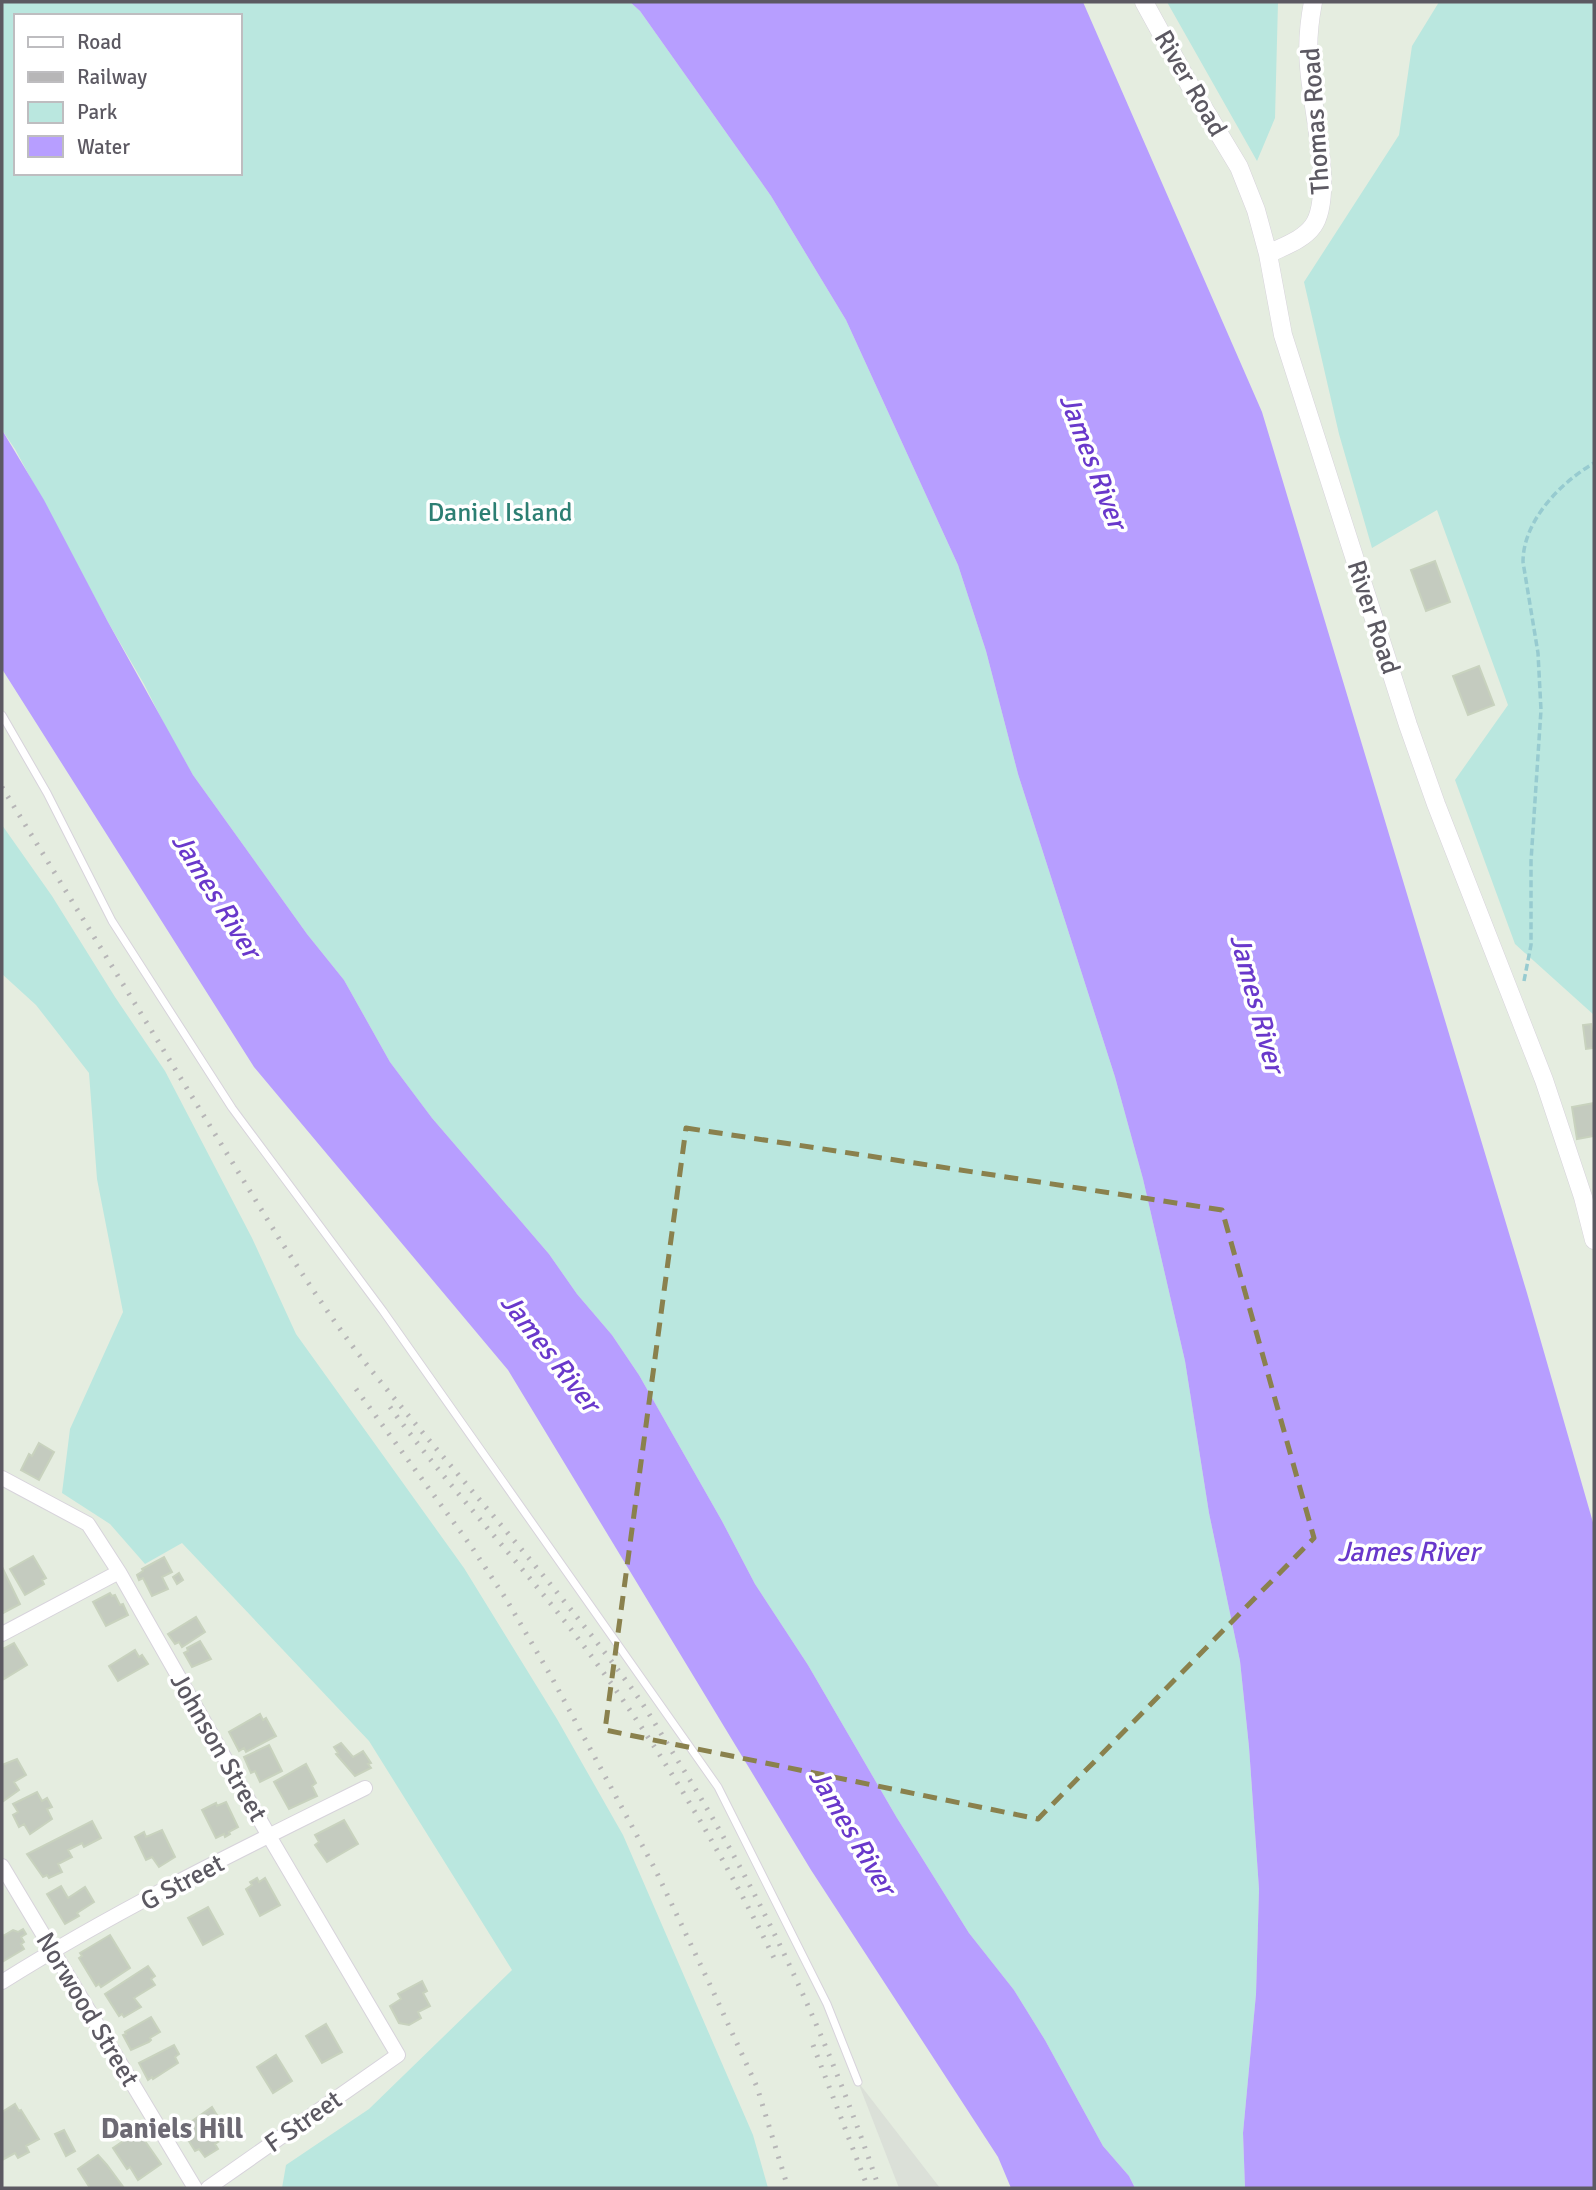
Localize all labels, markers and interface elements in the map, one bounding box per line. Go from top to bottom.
legend [14,14,242,175]
street label: River Road [1147,24,1233,143]
text: Road [77,29,122,55]
street label: Thomas Road [1295,46,1337,195]
text: Railway [77,64,147,90]
text: Park [77,99,118,125]
text: Water [77,134,130,160]
water label: James River [1052,389,1136,537]
park label: Daniel Island [427,497,573,529]
street label: River Road [1340,556,1406,678]
water label: James River [164,826,270,968]
water label: James River [1222,930,1293,1080]
water label: James River [493,1286,609,1422]
water label: James River [1337,1535,1482,1569]
street label: Johnson Street [163,1668,274,1827]
water label: James River [801,1762,905,1904]
street label: G Street [135,1848,230,1918]
street label: Norwood Street [29,1927,146,2092]
street label: F Street [259,2084,348,2160]
district label: Daniels Hill [101,2112,243,2146]

